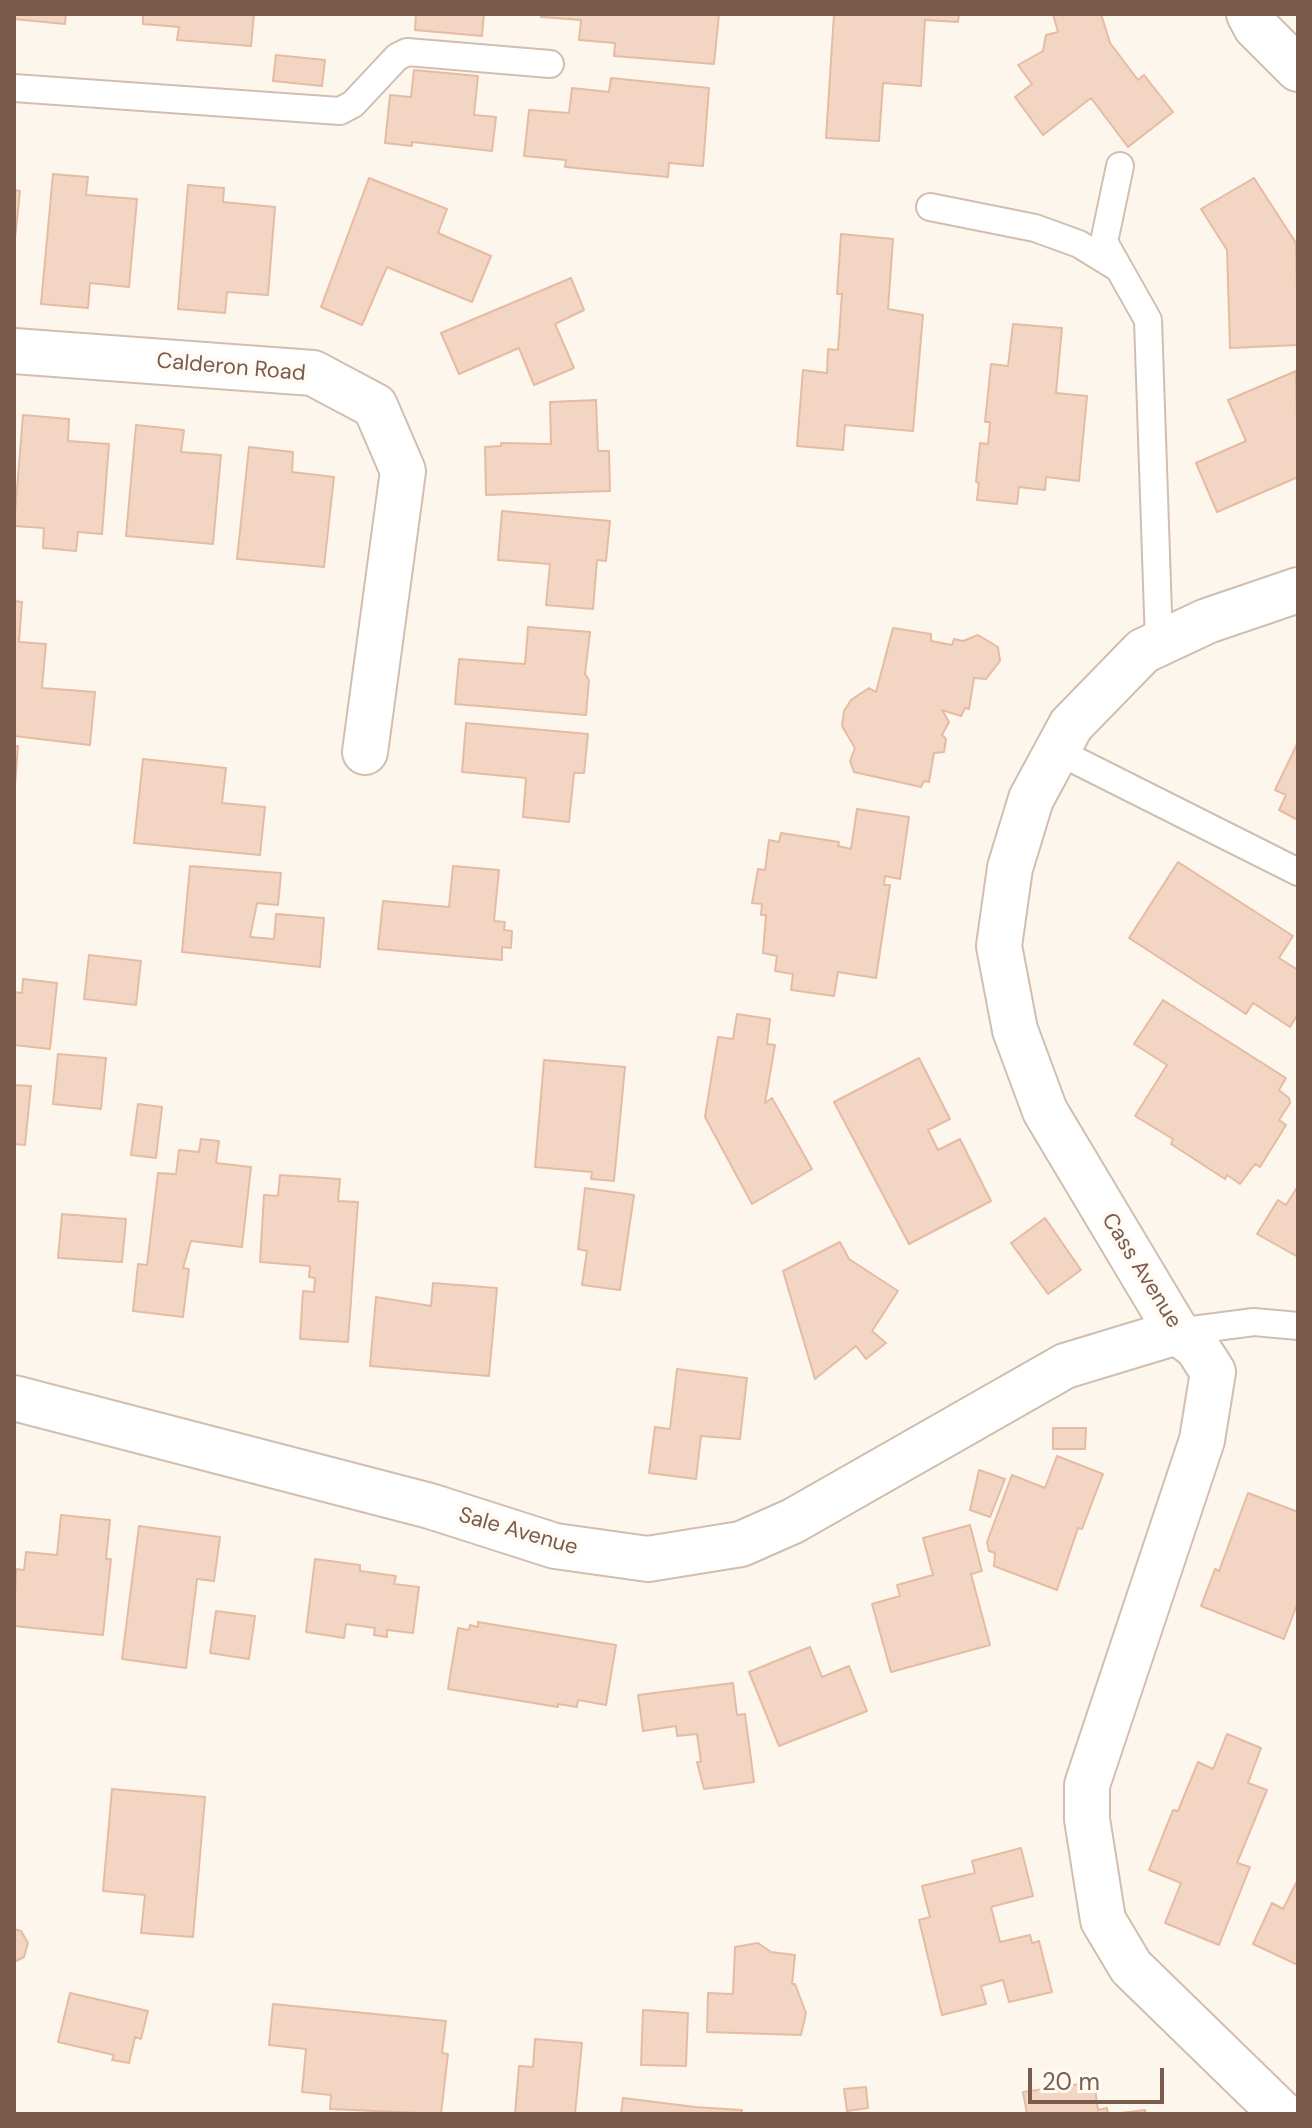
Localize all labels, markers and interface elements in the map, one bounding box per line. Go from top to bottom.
street label: Calderon Road [155,348,307,388]
street label: Cass Avenue [1095,1209,1187,1333]
street label: Sale Avenue [455,1502,581,1562]
scale bar [1032,2052,1168,2102]
text: 20 m [1042,2066,1100,2097]

